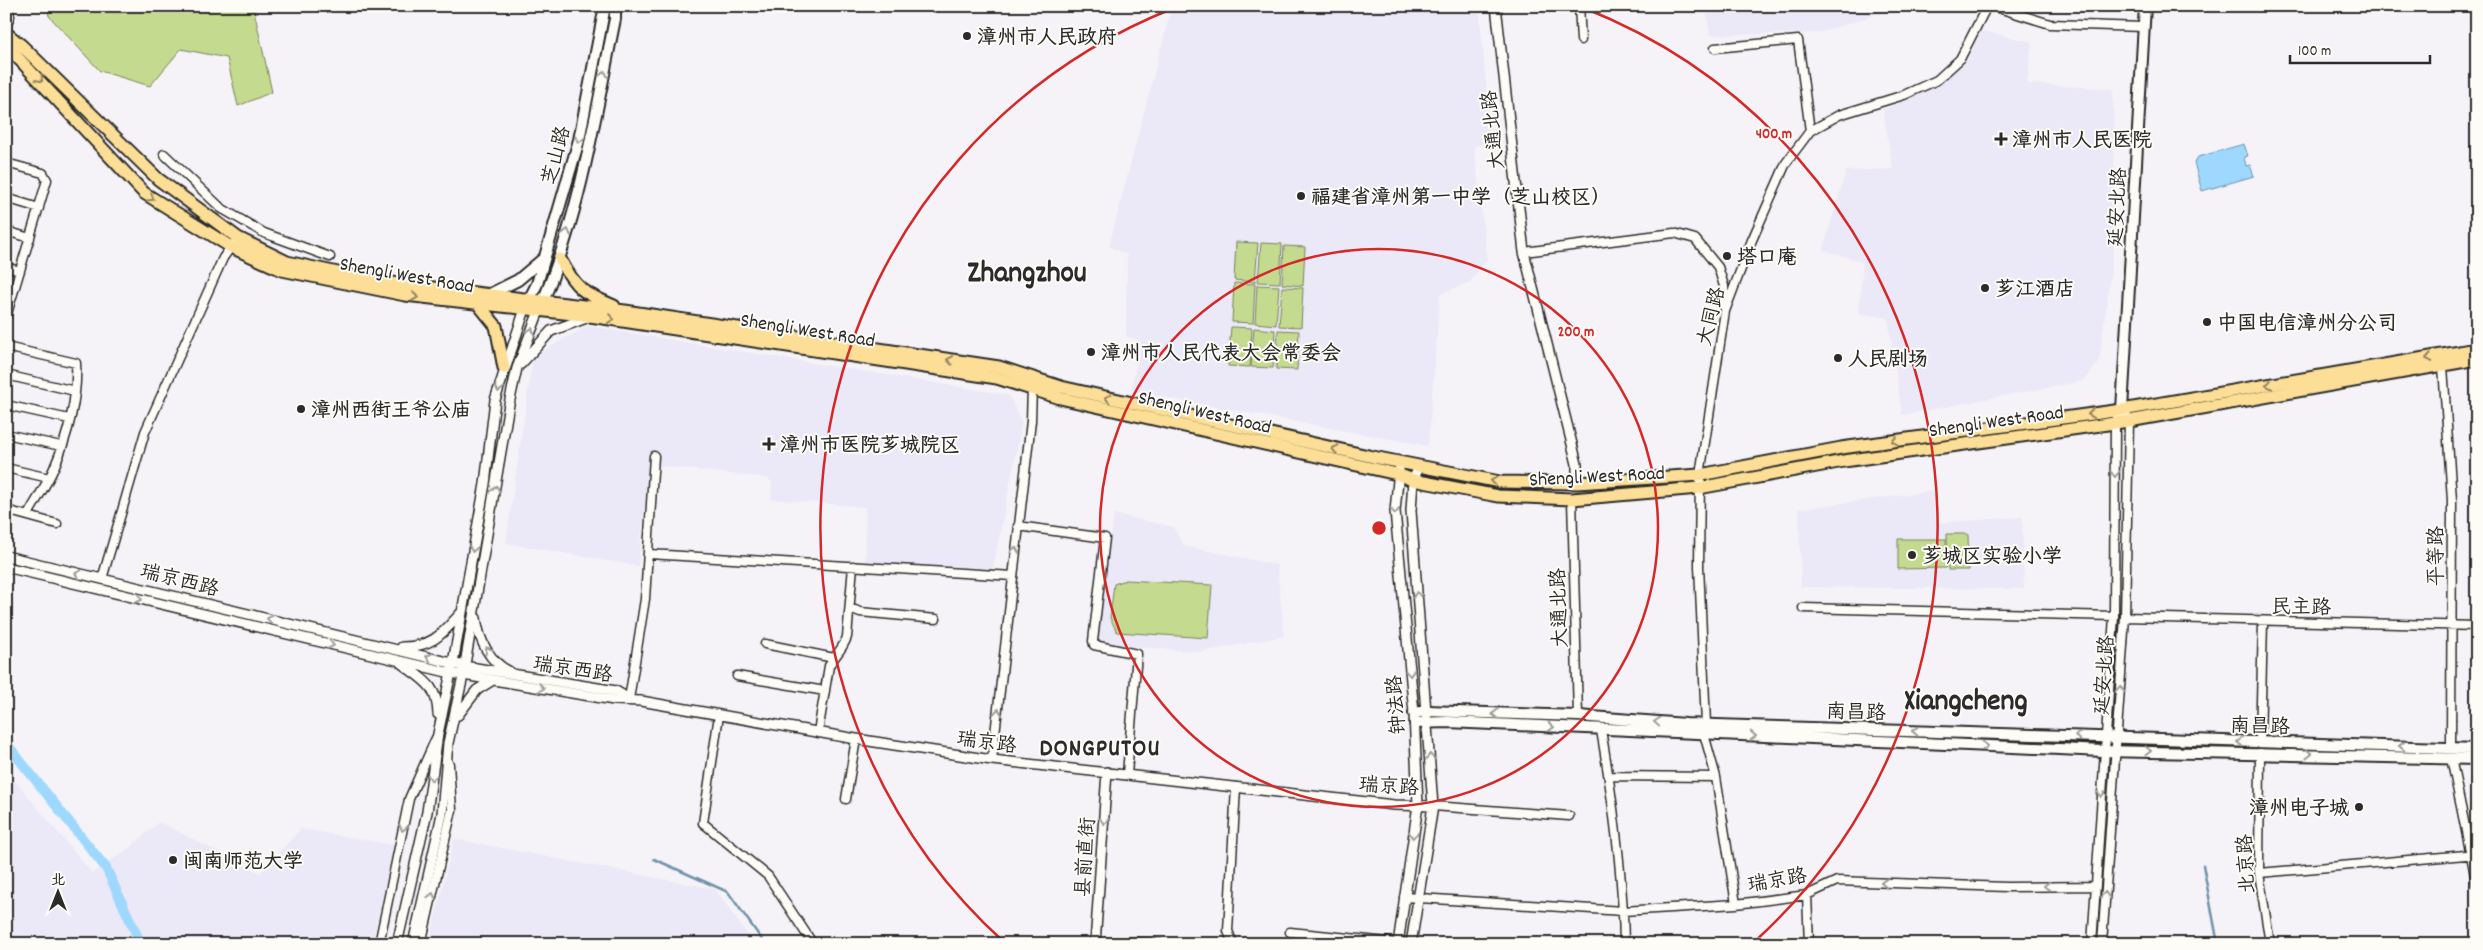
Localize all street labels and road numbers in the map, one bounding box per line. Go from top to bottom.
street label: 大通北路 [1477,87,1513,171]
street label: 芝山路 [537,122,579,188]
street label: 延安北路 [2103,165,2135,248]
street label: Shengli West Road [337,251,476,303]
street label: 大同路 [1692,283,1734,349]
street label: Shengli West Road [738,308,877,356]
street label: Shengli West Road [1135,385,1274,443]
street label: Shengli West Road [1927,400,2066,446]
street label: Shengli West Road [1529,460,1666,496]
street label: 平等路 [2424,525,2452,586]
street label: 瑞京西路 [137,559,222,605]
street label: 大通北路 [1546,566,1576,648]
street label: 民主路 [2271,594,2332,624]
street label: 延安北路 [2089,633,2123,716]
street label: 瑞京西路 [531,651,615,691]
street label: 钟法路 [1382,673,1414,736]
street label: 南昌路 [1825,699,1887,729]
street label: 南昌路 [2229,713,2291,743]
street label: 瑞京路 [955,726,1019,762]
street label: 瑞京路 [1358,772,1421,804]
street label: 县前直街 [1070,816,1104,898]
street label: 北京路 [2232,832,2264,895]
street label: 瑞京路 [1746,863,1810,901]

